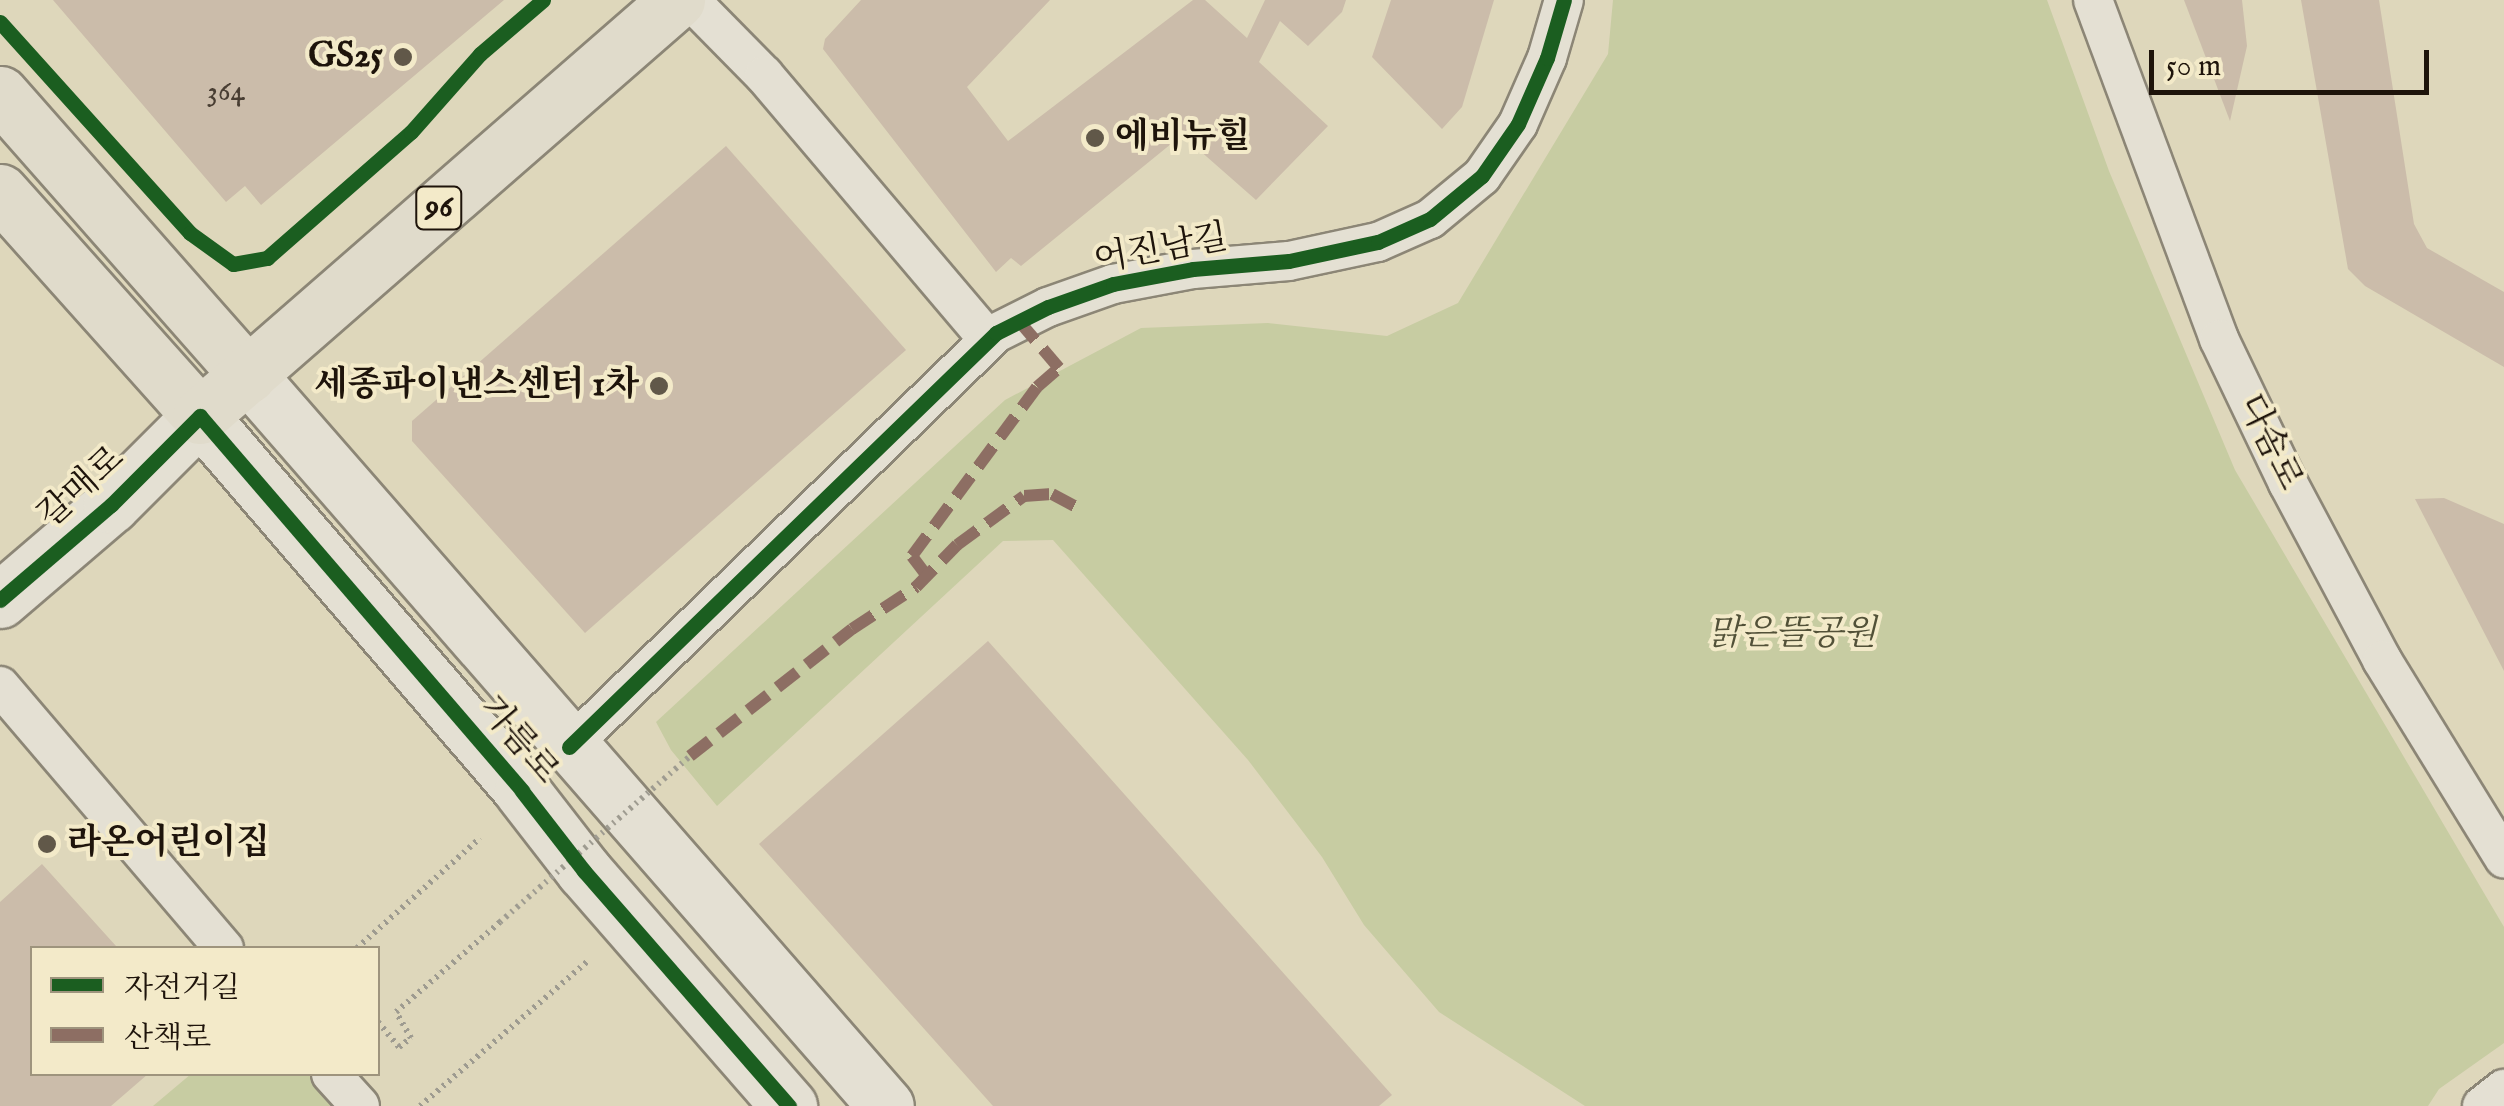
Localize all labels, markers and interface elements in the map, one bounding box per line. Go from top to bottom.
scale bar [2154,30,2434,92]
place label: GS25 [308,36,383,78]
marker: GS25 [392,46,414,68]
text: 50 m [2166,48,2221,86]
house number: 364 [207,74,245,110]
place label: 에비뉴힐 [1115,117,1250,159]
marker: 에비뉴힐 [1084,127,1106,149]
road number: 96 [414,181,464,235]
street label: 어진남길 [1091,218,1231,282]
place label: 세종파이낸스센터 1차 [314,365,639,407]
marker: 세종파이낸스센터 1차 [648,375,670,397]
street label: 다솜로 [2228,388,2310,498]
street label: 갈매로 [30,438,134,538]
park label: 맑은뜰공원 [1707,614,1877,656]
street label: 가름로 [469,689,567,793]
place label: 라온어린이집 [67,823,270,865]
marker: 라온어린이집 [36,833,58,855]
legend [30,946,380,1076]
text: 자전거길 [124,970,240,1008]
text: 산책로 [124,1020,211,1058]

